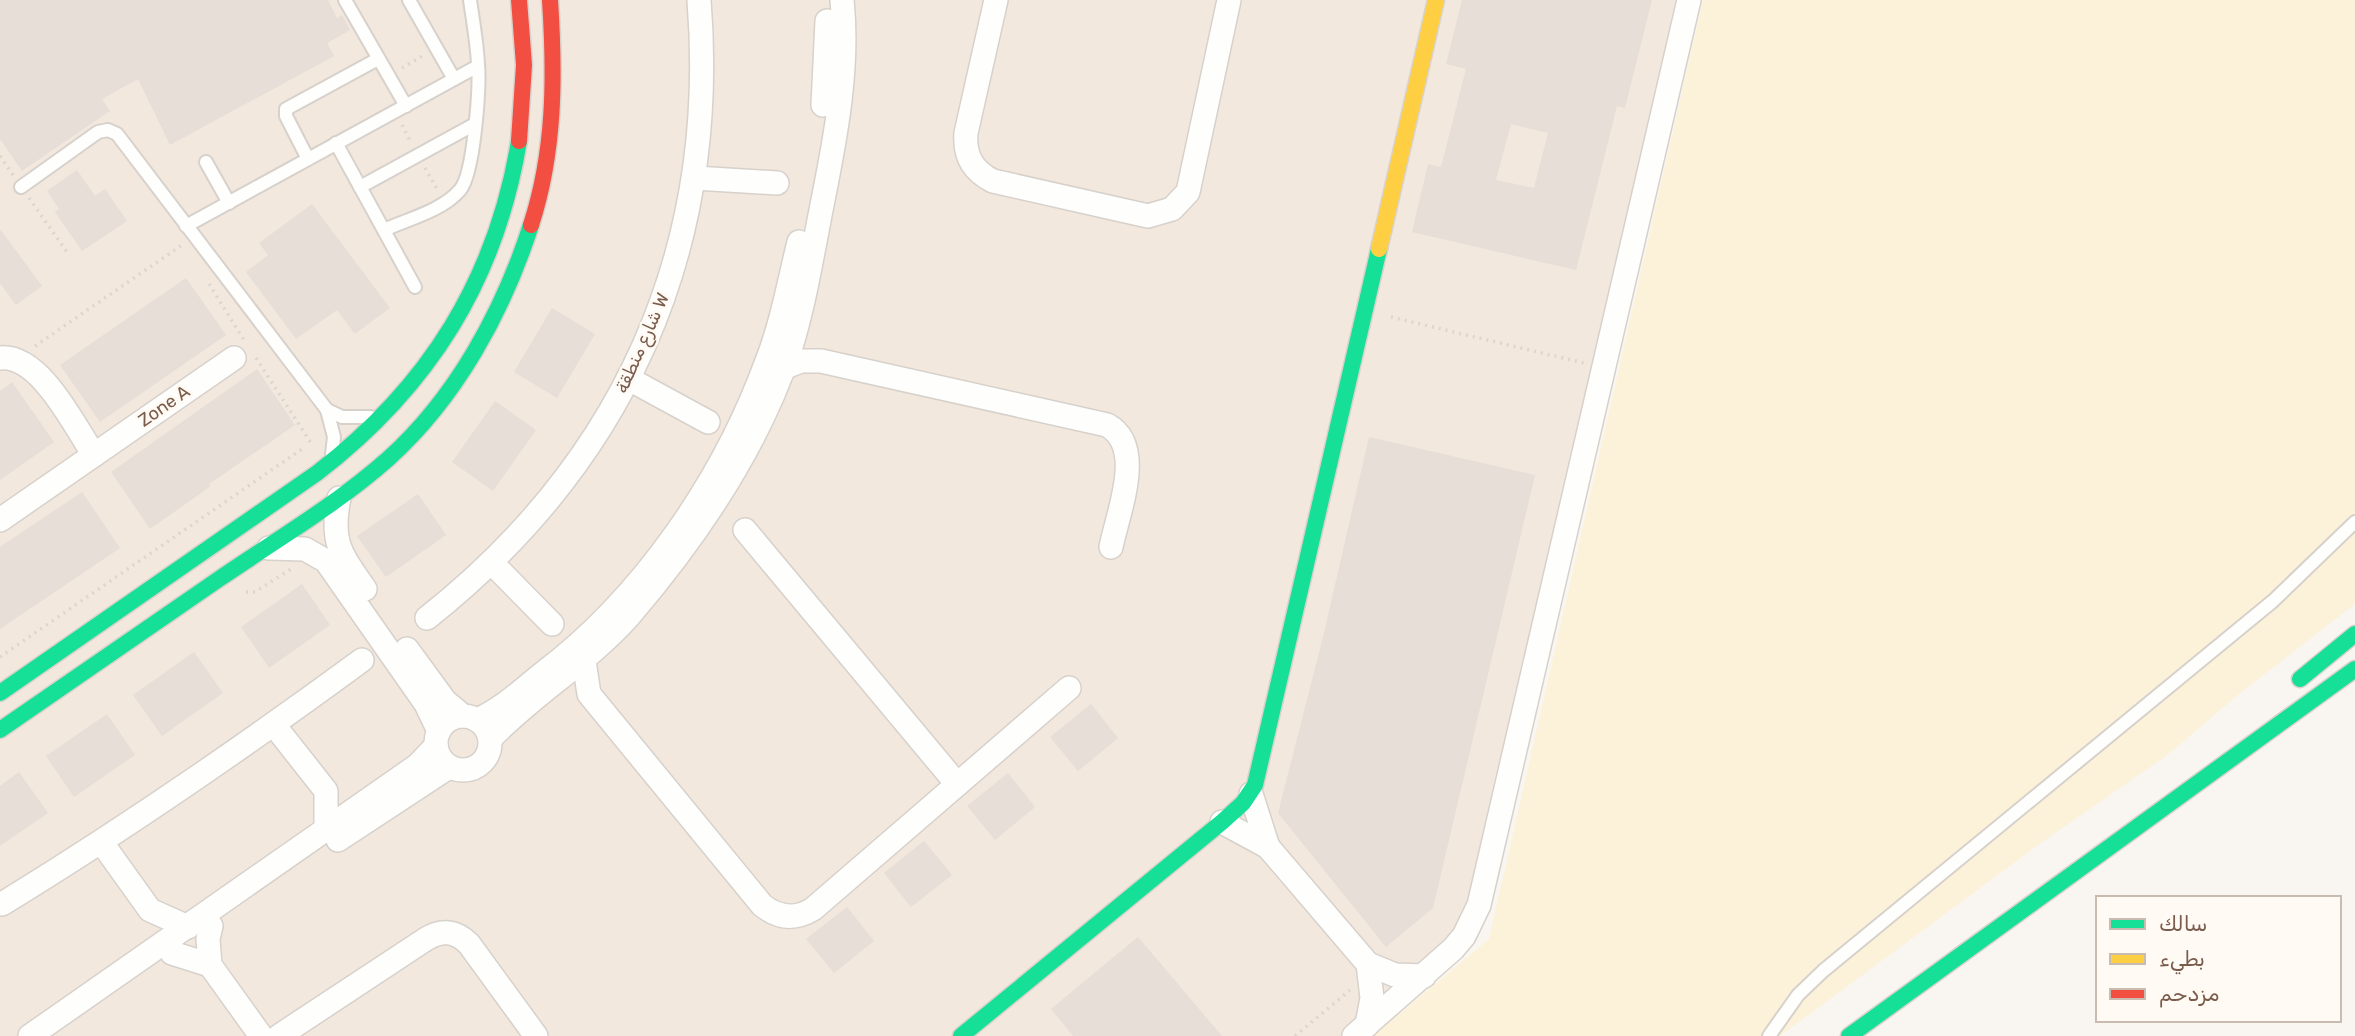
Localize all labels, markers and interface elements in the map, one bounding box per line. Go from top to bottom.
street label: شارع منطقة W [610,290,675,397]
street label: Zone A [134,380,194,432]
legend [2096,896,2341,1022]
text: سالك [2159,911,2207,936]
text: بطيء [2159,946,2205,975]
text: مزدحم [2159,981,2219,1008]

